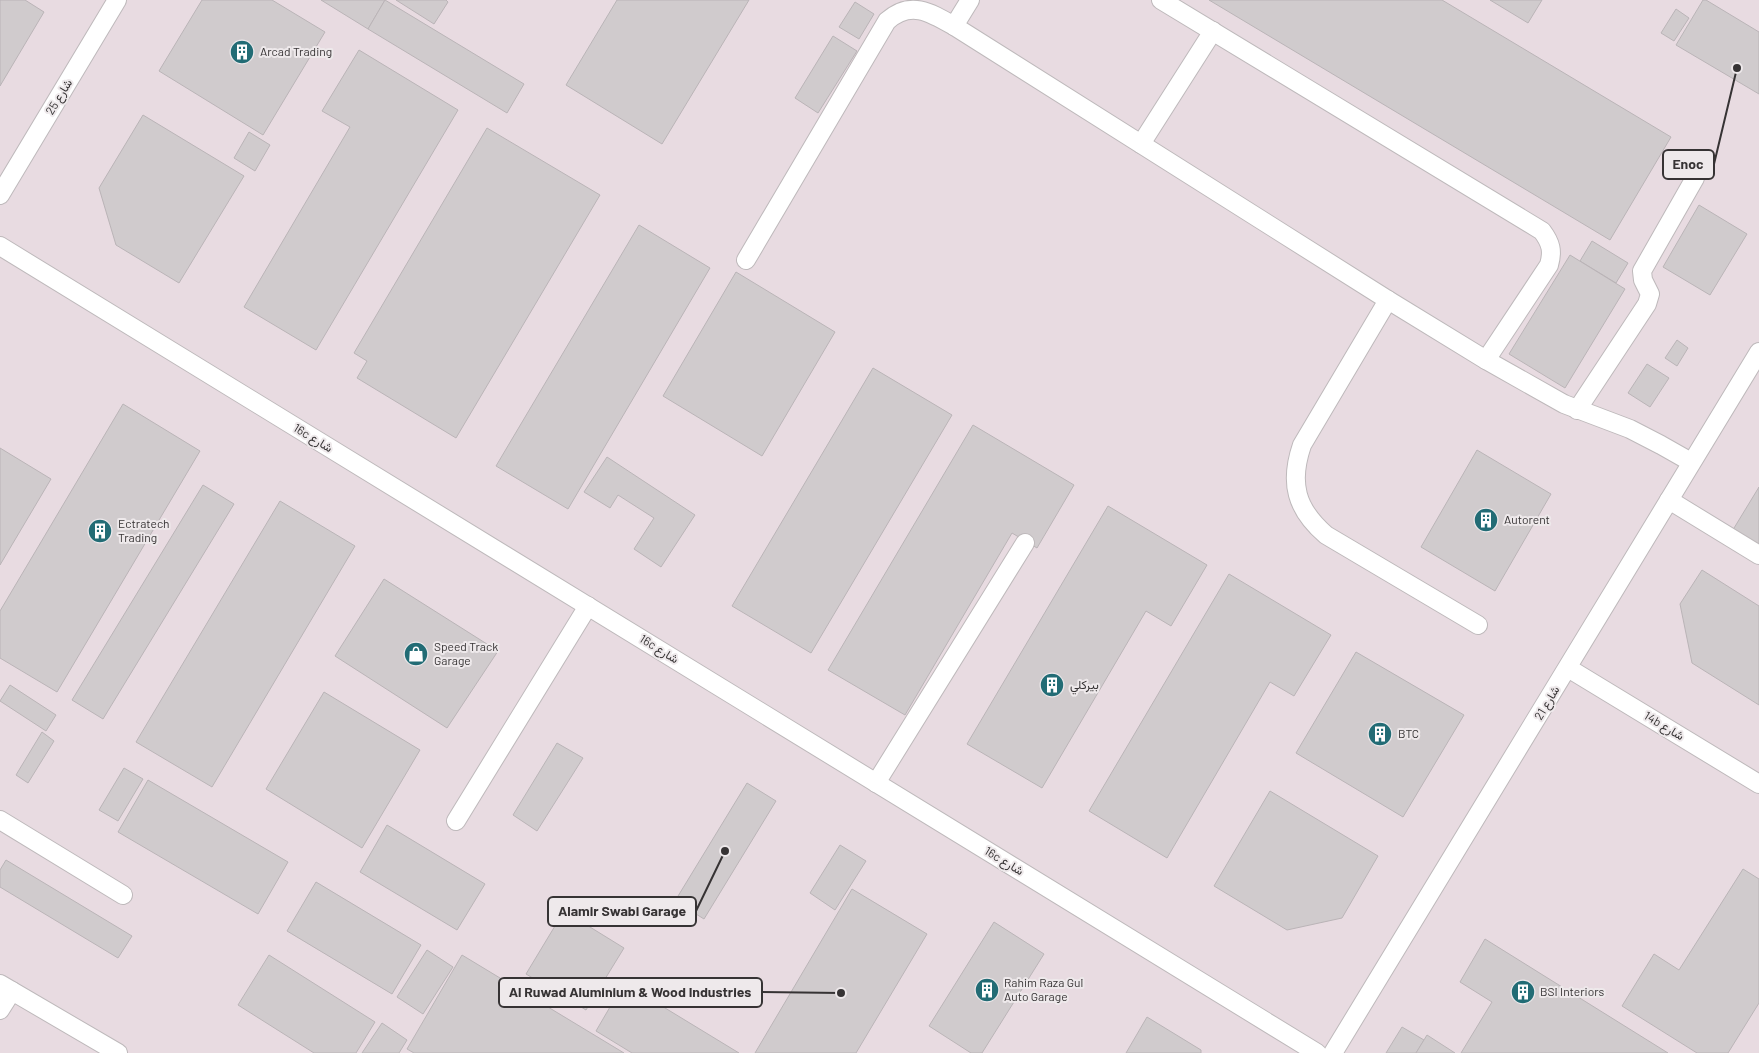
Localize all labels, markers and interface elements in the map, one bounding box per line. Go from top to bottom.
building icon: Arcad Trading [229,39,255,65]
place label: Arcad Trading [260,44,332,58]
street label: شارع 25 [42,76,77,118]
callout: Enoc [1663,150,1714,179]
text: Enoc [1672,155,1704,172]
street label: 16c شارع [290,420,336,457]
building icon: Autorent [1473,507,1499,533]
place label: Autorent [1504,512,1550,526]
place label: Ectratech Trading [118,516,170,544]
building icon: Ectratech Trading [87,518,113,544]
street label: 16c شارع [636,631,682,668]
place label: Speed Track Garage [434,639,498,667]
shop icon: Speed Track Garage [403,641,429,667]
building icon: بيركلي [1039,672,1065,698]
place label: بيركلي [1070,677,1099,695]
street label: شارع 21 [1531,683,1564,723]
street label: 14b شارع [1641,708,1687,745]
building icon: BTC [1367,721,1393,747]
place label: BTC [1398,726,1419,740]
street label: 16c شارع [981,843,1027,880]
callout: Alamir Swabi Garage [548,897,696,926]
text: Alamir Swabi Garage [558,902,686,919]
place label: Rahim Raza Gul Auto Garage [1004,975,1083,1003]
building icon: Rahim Raza Gul Auto Garage [974,977,1000,1003]
callout: Al Ruwad Aluminium & Wood Industries [499,978,762,1007]
building icon: BSI Interiors [1510,979,1536,1005]
text: Al Ruwad Aluminium & Wood Industries [509,983,751,1000]
place label: BSI Interiors [1540,984,1605,998]

